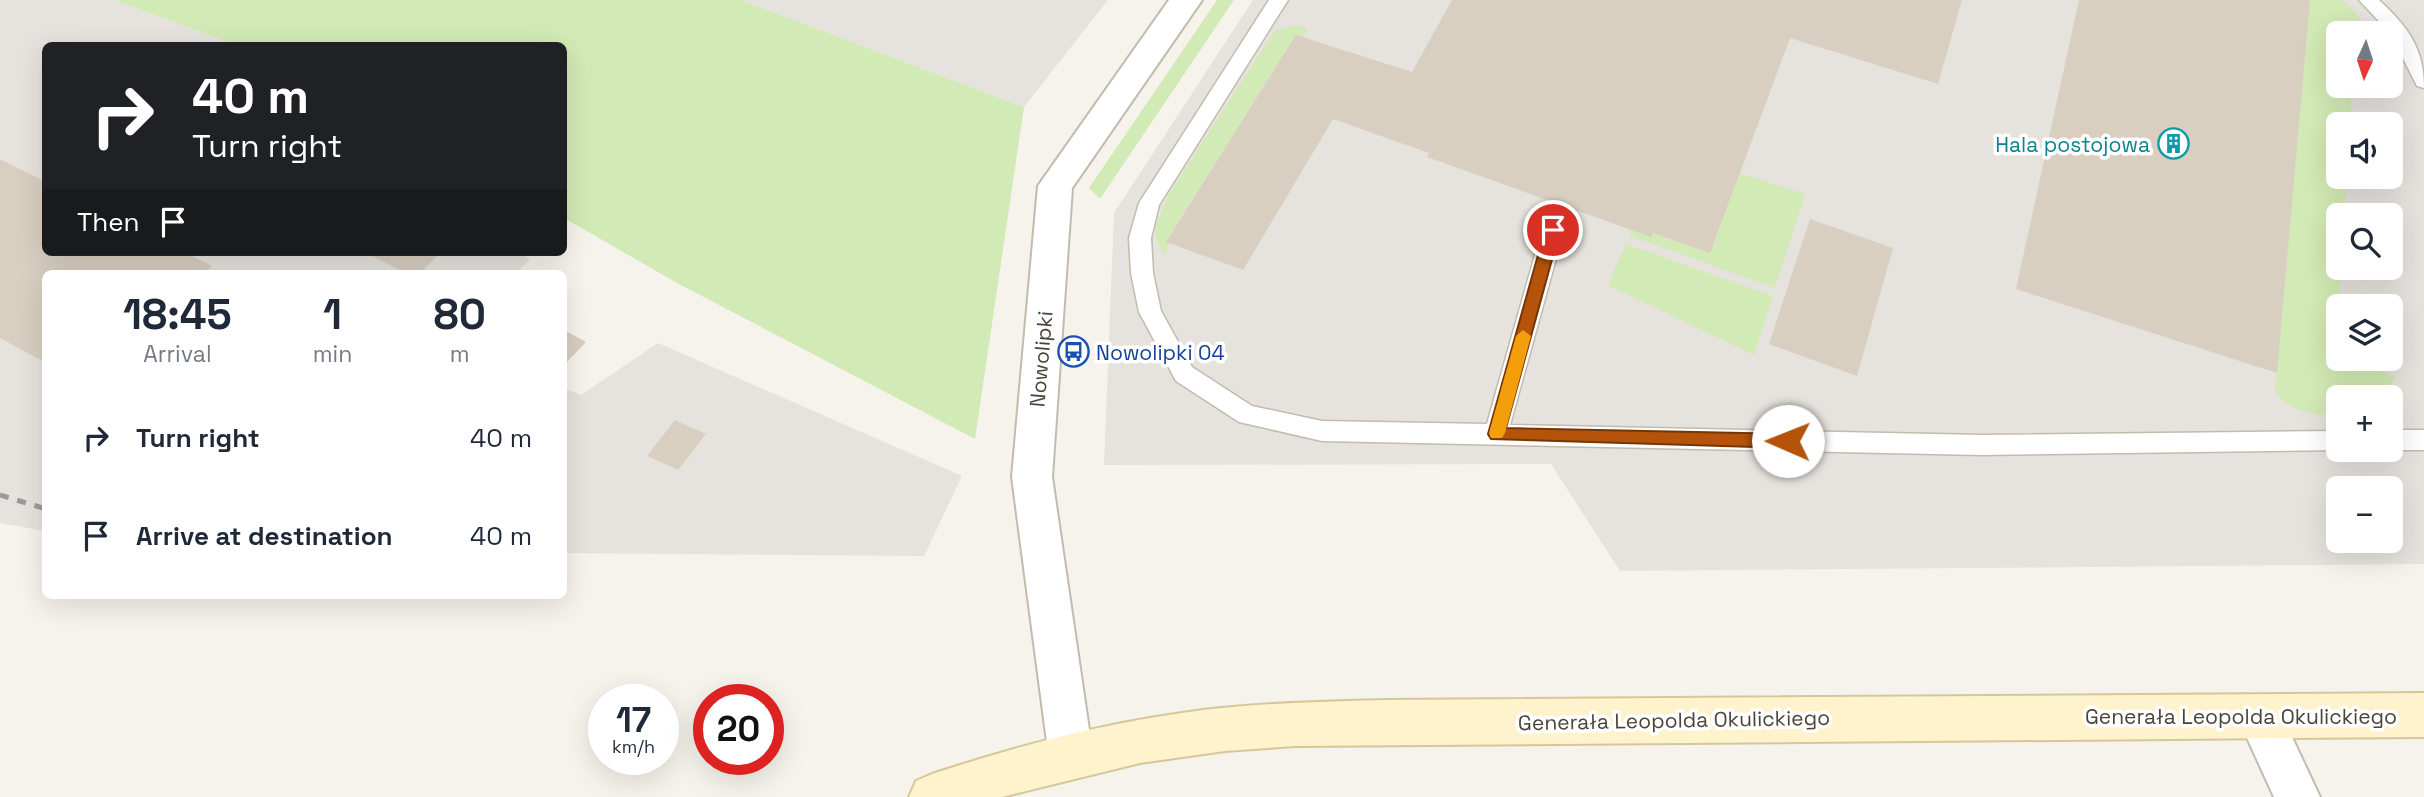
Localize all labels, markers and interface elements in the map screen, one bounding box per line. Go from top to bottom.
north arrow [2326,21,2403,98]
map controls [2326,21,2403,553]
text: 40 m [192,65,309,127]
icon: right [77,70,168,161]
button: sound [2326,112,2403,189]
text: Turn right [192,126,342,166]
building icon: Hala postojowa [2156,127,2190,161]
place label: Hala postojowa [1995,131,2150,158]
pin [1523,200,1583,260]
icon: arrive [154,203,192,241]
button: search [2326,203,2403,280]
text: Then [77,205,140,239]
icon: arrive [1534,211,1572,249]
text: 18:45 [123,288,232,341]
text: 1 [323,288,342,341]
text: 80 [433,288,486,341]
button: layers [2326,294,2403,371]
street label: Nowolipki [1023,310,1059,408]
bus stop icon: Nowolipki 04 [1056,335,1090,369]
text: Arrival [143,339,212,369]
text: min [313,339,352,369]
text: m [450,339,470,369]
place label: Nowolipki 04 [1096,339,1225,366]
button: + [2326,385,2403,462]
position arrow [1751,404,1825,478]
icon: right [77,419,115,457]
text: Turn right [136,421,260,455]
text: 40 m [470,421,532,455]
button: − [2326,476,2403,553]
icon: arrive [77,517,115,555]
text: Arrive at destination [136,519,393,553]
text: 40 m [470,519,532,553]
speed limit sign: 20 [693,684,784,775]
text: 17 [616,698,651,742]
street label: Generała Leopolda Okulickiego [2085,703,2397,730]
street label: Generała Leopolda Okulickiego [1518,704,1830,736]
text: km/h [612,735,655,758]

